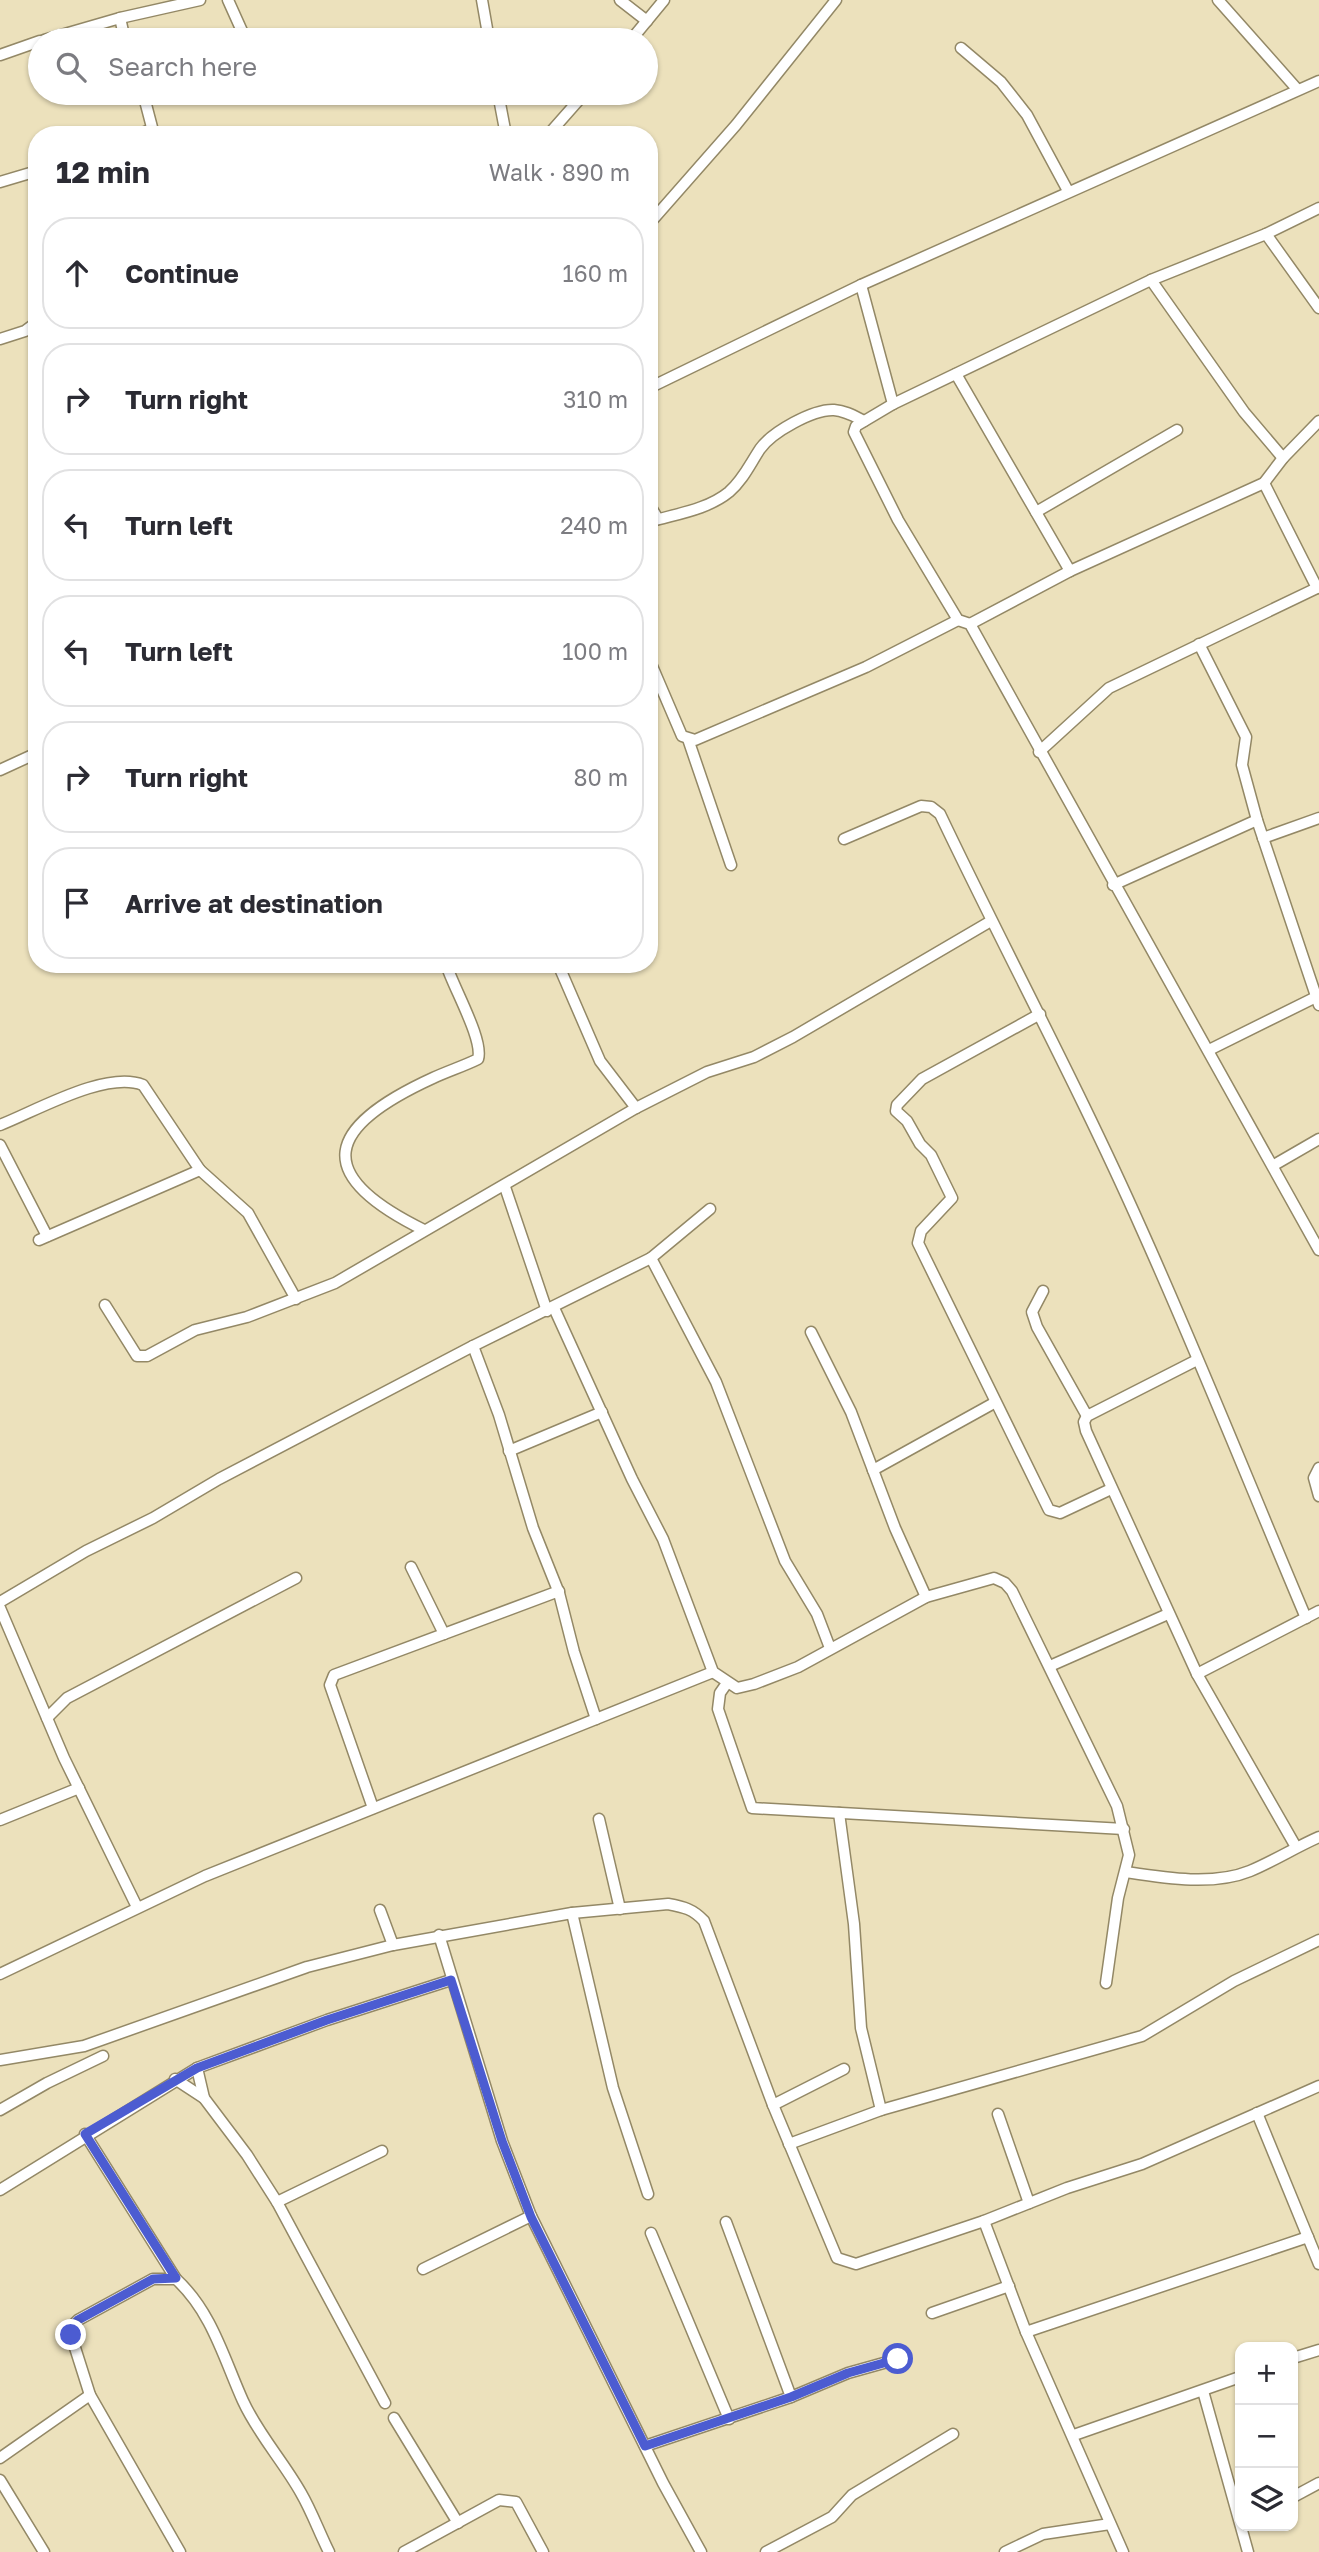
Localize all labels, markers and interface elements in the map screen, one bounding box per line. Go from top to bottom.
search box [28,28,658,105]
icon: search [52,48,90,86]
text: Search here [108,51,257,82]
text: 12 min [56,154,150,190]
text: Walk · 890 m [489,158,630,186]
icon: ahead [58,254,96,292]
text: Continue [125,258,239,289]
text: 160 m [563,259,628,287]
icon: right [58,380,96,418]
text: Turn right [125,384,248,415]
text: 310 m [563,385,628,413]
icon: left [58,506,96,544]
text: Turn left [125,510,233,541]
text: 240 m [560,511,628,539]
icon: left [58,632,96,670]
text: Turn left [125,636,233,667]
text: 100 m [562,637,628,665]
icon: right [58,758,96,796]
text: Turn right [125,762,248,793]
text: 80 m [574,763,628,791]
icon: arrive [58,884,96,922]
text: Arrive at destination [125,888,383,919]
route end [55,2319,86,2350]
map controls [1235,2342,1298,2531]
button: + [1235,2342,1298,2405]
route start [882,2343,913,2374]
button: − [1235,2405,1298,2468]
button: layers [1235,2468,1298,2531]

